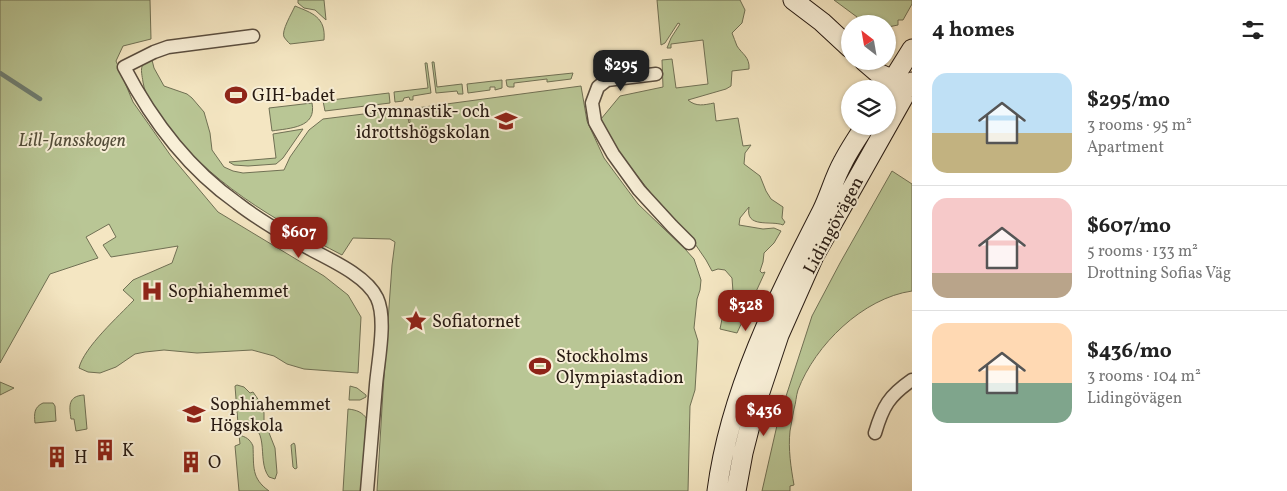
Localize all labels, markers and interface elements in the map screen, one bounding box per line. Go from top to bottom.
north arrow [841,15,896,70]
map controls [841,15,896,135]
text: 4 homes [932,16,1015,45]
icon: filters [1239,16,1267,44]
pin: $295 [591,49,651,92]
text: $295 [604,55,638,77]
button: layers [841,80,896,135]
sports icon: GIH-badet [223,82,249,108]
place label: GIH-badet [252,84,335,109]
text: $295/mo [1087,86,1170,115]
icon: home [972,93,1032,153]
place label: Gymnastik- och idrottshögskolan [356,100,490,146]
school or university icon: Gymnastik- och idrottshögskolan [493,108,519,134]
text: 3 rooms · 95 m² [1087,115,1192,137]
park label: Lill-Jansskogen [18,129,126,154]
text: Apartment [1087,137,1164,159]
street label: Lidingövägen [798,172,871,279]
text: $607/mo [1087,212,1171,241]
pin: $607 [269,216,329,259]
icon: home [972,218,1032,278]
text: $607 [281,222,317,244]
text: 5 rooms · 133 m² [1087,241,1198,263]
text: Drottning Sofias Väg [1087,263,1231,285]
hospital icon: Sophiahemmet [139,278,165,304]
place label: Sophiahemmet [168,280,289,305]
pin: $328 [716,290,776,332]
text: $328 [729,295,763,317]
place icon: Sofiatornet [403,308,429,334]
place label: Sofiatornet [432,310,520,335]
text: $436/mo [1087,337,1172,366]
icon: home [972,343,1032,403]
place label: Stockholms Olympiastadion [556,345,684,391]
sports icon: Stockholms Olympiastadion [527,353,553,379]
text: 3 rooms · 104 m² [1087,366,1201,388]
text: Lidingövägen [1087,388,1182,410]
place label: Sophiahemmet Högskola [210,393,331,439]
pin: $436 [734,394,794,437]
text: $436 [746,400,782,422]
school or university icon: Sophiahemmet Högskola [181,401,207,427]
building icon: K [92,437,118,463]
place label: K [122,439,134,464]
building icon: H [44,444,70,470]
place label: H [74,446,88,471]
building icon: O [178,449,204,475]
place label: O [208,451,221,476]

